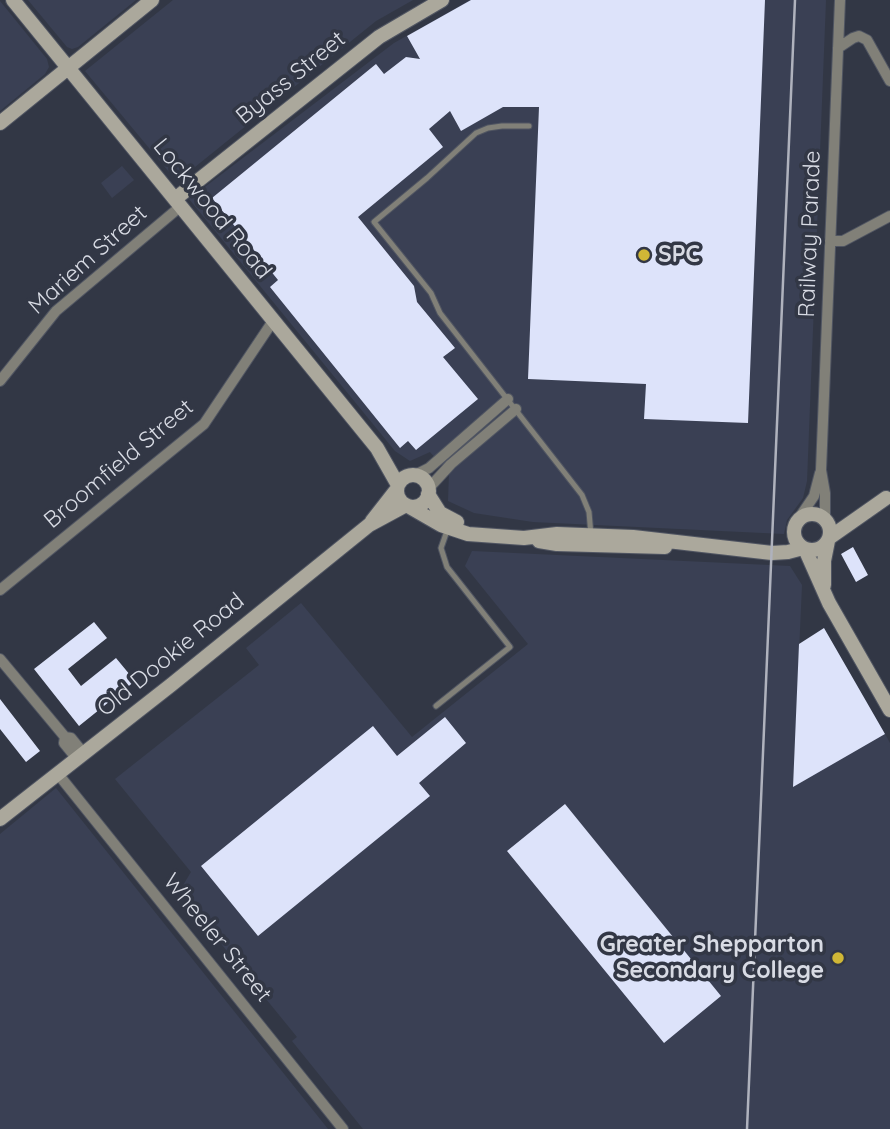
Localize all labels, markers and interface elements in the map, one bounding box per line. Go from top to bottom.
street label: Byass Street [231,26,351,130]
street label: Lockwood Road [147,133,277,285]
street label: Railway Parade [793,150,827,318]
street label: Mariem Street [23,200,153,320]
place label: SPC [658,241,700,269]
marker: SPC [636,247,652,263]
street label: Broomfield Street [39,394,199,534]
street label: Old Dookie Road [92,587,250,723]
street label: Wheeler Street [157,868,277,1008]
place label: Greater Shepparton Secondary College [600,931,824,985]
marker: Greater Shepparton Secondary College [830,950,846,966]

